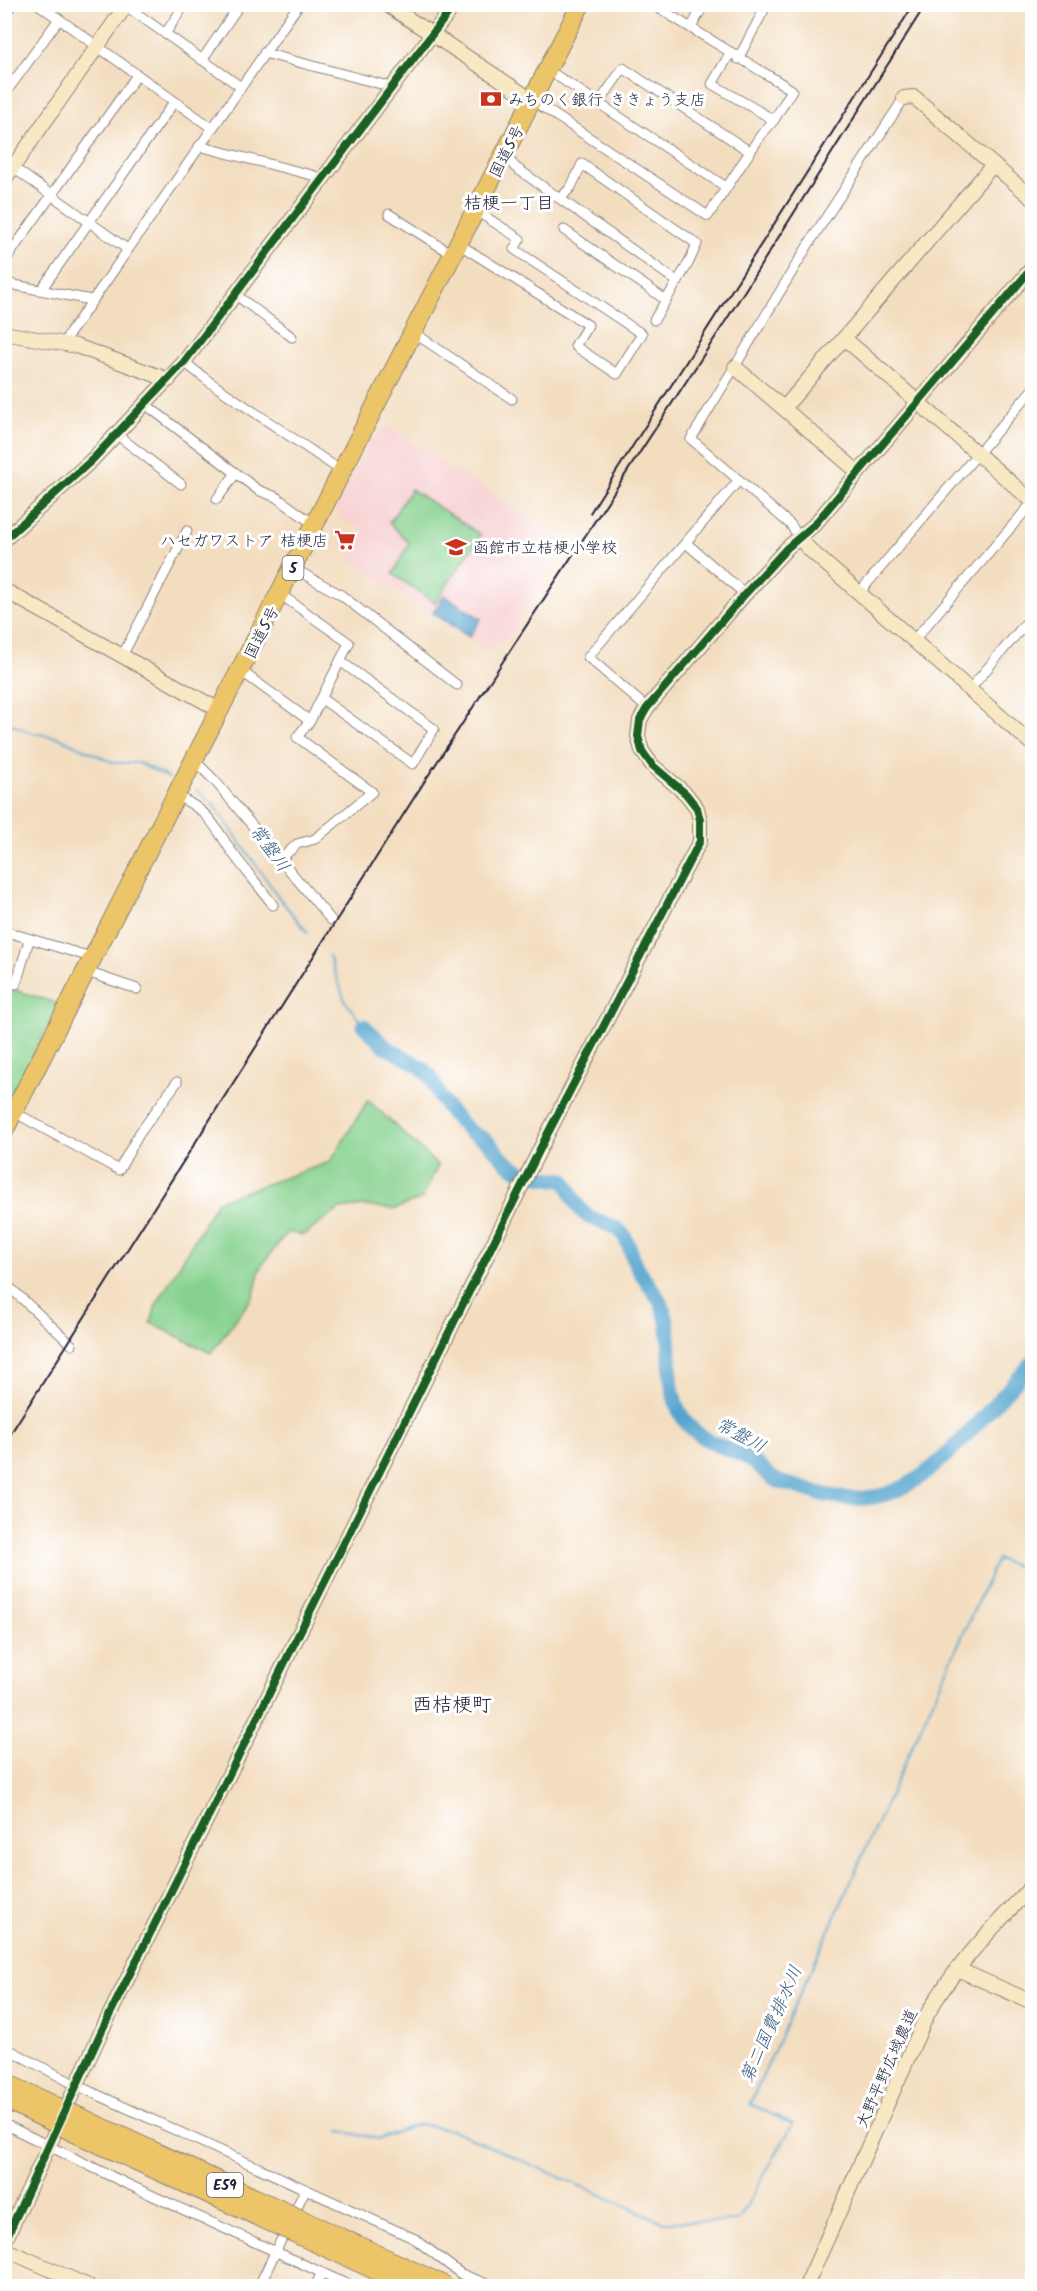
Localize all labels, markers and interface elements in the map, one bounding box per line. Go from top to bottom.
bank icon: みちのく銀行 ききょう支店 [479,87,503,111]
place label: みちのく銀行 ききょう支店 [508,88,706,113]
street label: 国道5号 [483,121,531,183]
district label: 桔梗一丁目 [464,190,554,219]
supermarket icon: ハセガワストア 桔梗店 [333,528,357,552]
place label: ハセガワストア 桔梗店 [160,529,328,554]
school or university icon: 函館市立桔梗小学校 [444,535,468,559]
place label: 函館市立桔梗小学校 [473,536,617,561]
road number: 5 [282,556,304,580]
street label: 国道5号 [238,602,286,664]
water label: 常盤川 [241,819,296,879]
water label: 常盤川 [710,1411,771,1462]
district label: 西桔梗町 [412,1690,492,1722]
water label: 第二国費排水川 [733,1961,811,2088]
street label: 大野平野広域農道 [850,2005,925,2132]
road number: E59 [207,2173,243,2197]

